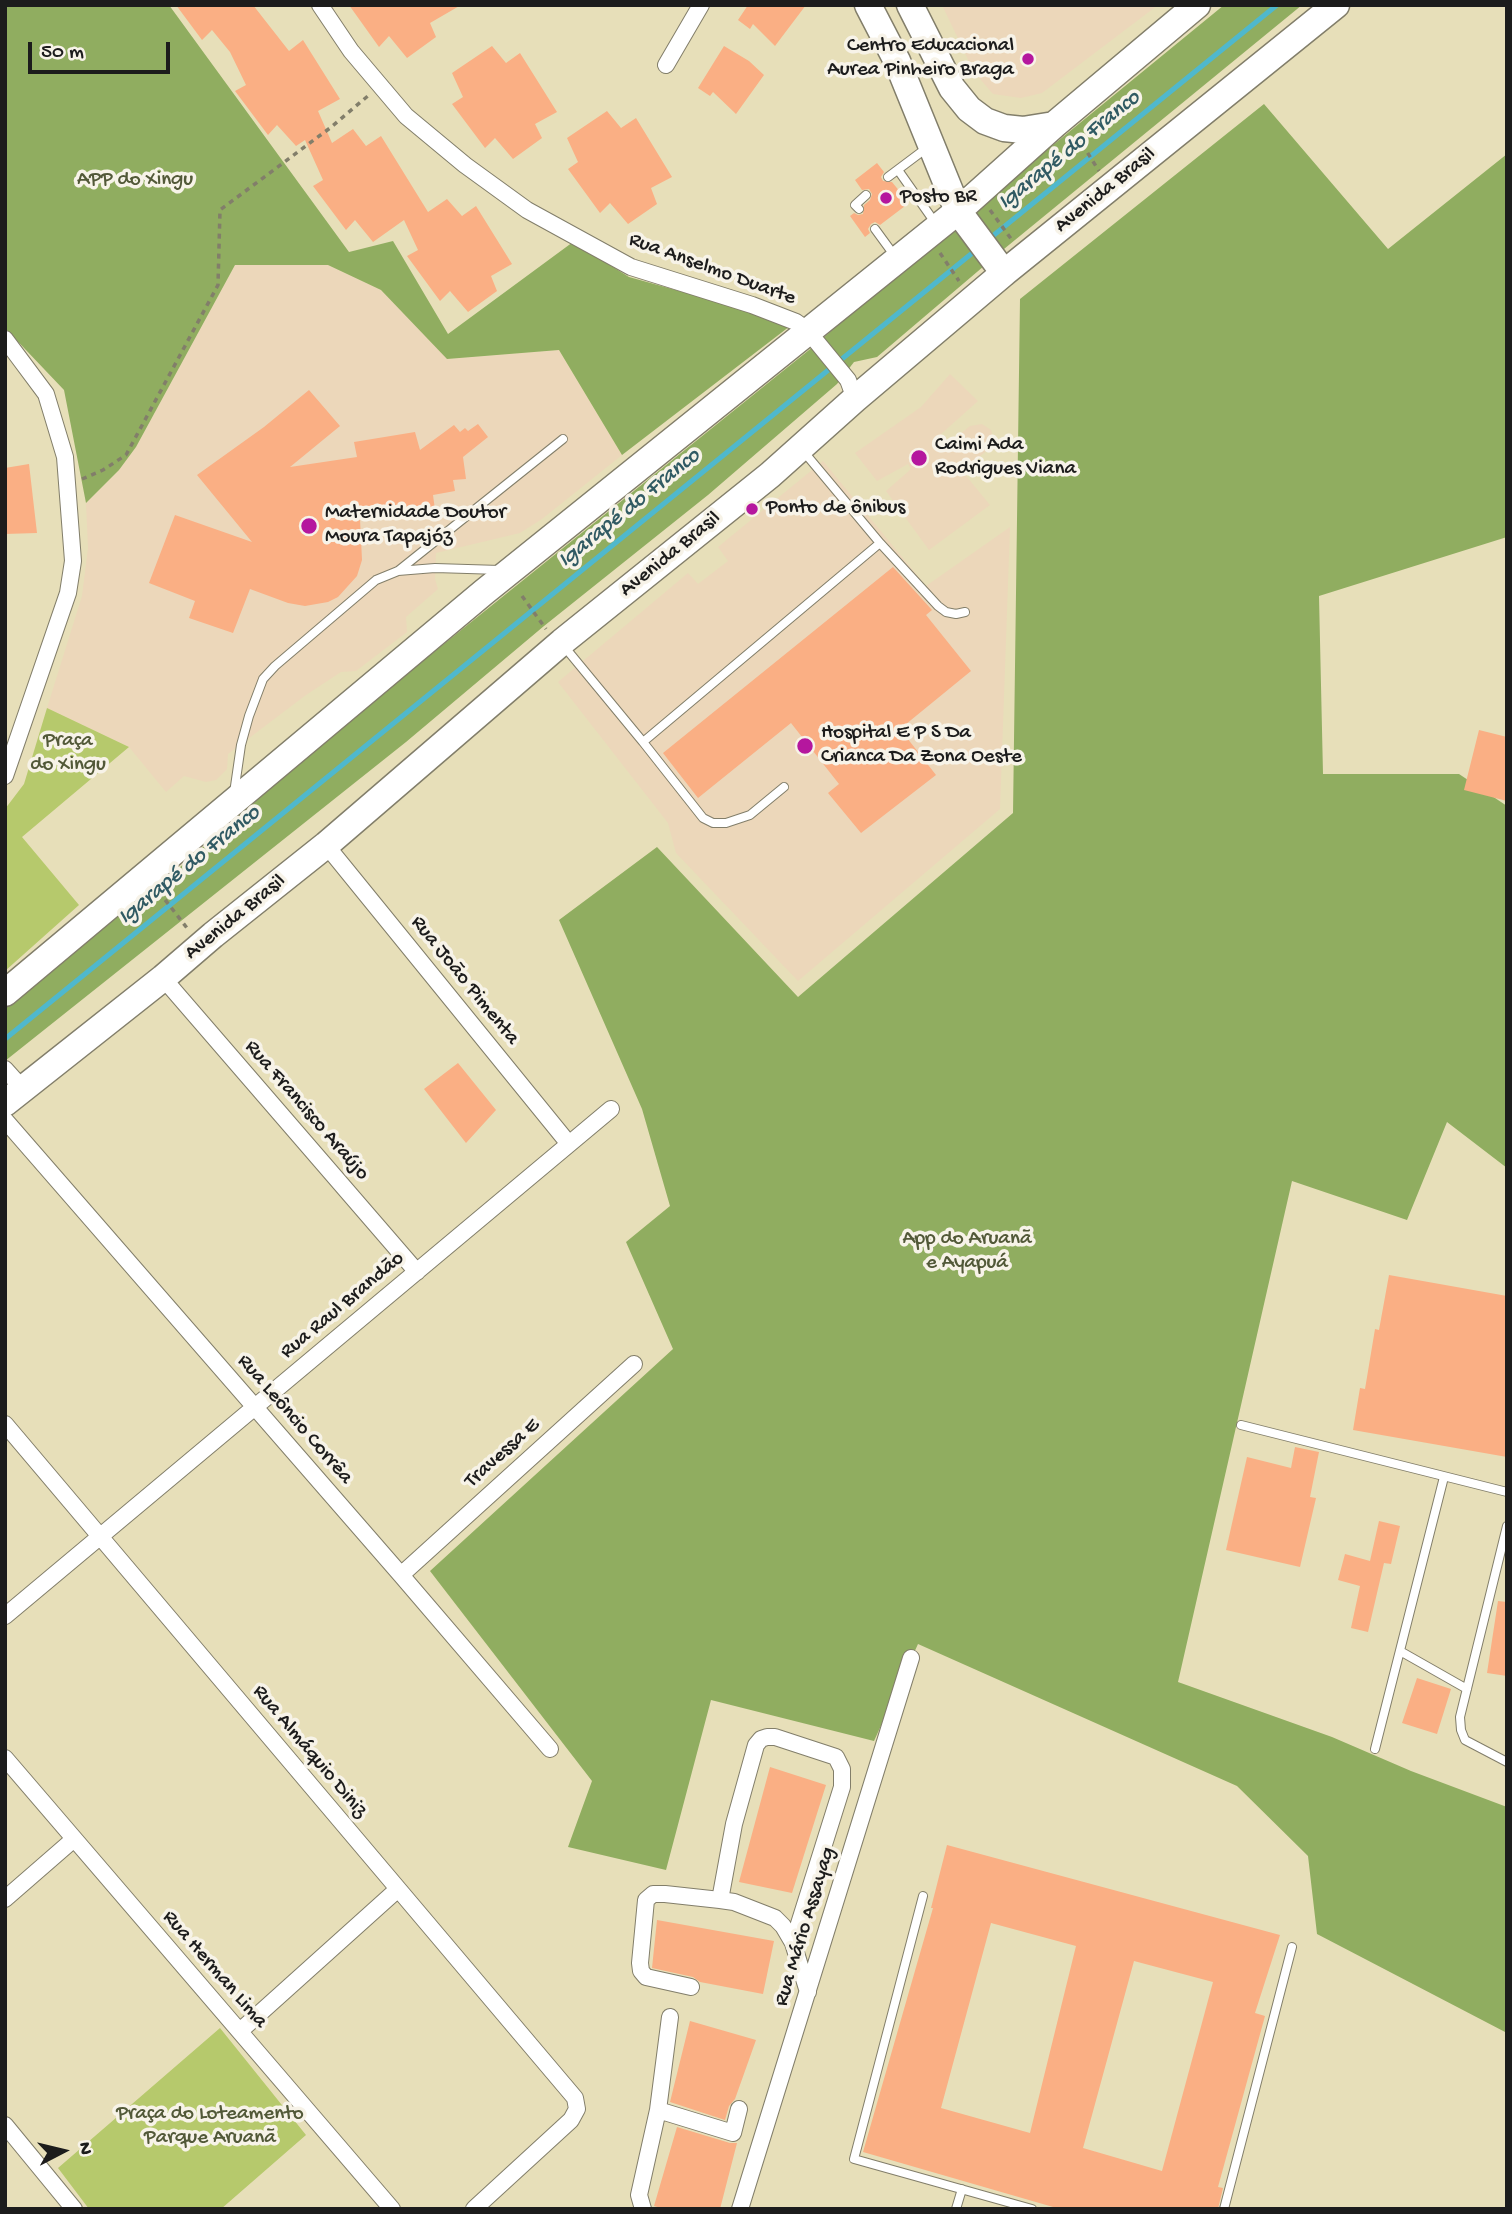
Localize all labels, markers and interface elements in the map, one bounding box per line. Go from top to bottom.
scale bar [32,28,173,72]
place label: Centro Educacional Aurea Pinheiro Braga [827,34,1014,84]
text: 50 m [41,41,84,66]
marker: Centro Educacional Aurea Pinheiro Braga [1020,51,1036,67]
water label: Igarapé do Franco [993,85,1147,217]
street label: Avenida Brasil [1050,143,1162,239]
park label: APP do Xingu [77,168,193,194]
place label: Posto BR [900,185,976,211]
marker: Posto BR [878,190,894,206]
street label: Rua Anselmo Duarte [625,228,799,312]
place label: Caimi Ada Rodrigues Viana [935,433,1076,483]
water label: Igarapé do Franco [553,443,707,575]
marker: Caimi Ada Rodrigues Viana [909,448,929,468]
place label: Ponto de ônibus [766,496,905,522]
place label: Maternidade Doutor Moura Tapajóz [325,501,506,551]
marker: Ponto de ônibus [744,501,760,517]
street label: Avenida Brasil [615,507,727,603]
marker: Maternidade Doutor Moura Tapajóz [299,516,319,536]
place label: Hospital E P S Da Crianca Da Zona Oeste [821,721,1022,771]
park label: Praça do Xingu [30,729,106,779]
marker: Hospital E P S Da Crianca Da Zona Oeste [795,736,815,756]
water label: Igarapé do Franco [113,800,267,932]
street label: Avenida Brasil [180,870,292,966]
street label: Rua João Pimenta [404,911,524,1051]
street label: Rua Francisco Araújo [238,1036,374,1186]
park label: App do Aruanã e Ayapuá [902,1227,1032,1277]
street label: Rua Raul Brandão [276,1247,410,1365]
street label: Rua Leôncio Corrêa [231,1350,357,1490]
street label: Travessa E [460,1414,546,1494]
street label: Rua Almáquio Diniz [246,1680,372,1824]
street label: Rua Mário Assayag [770,1844,842,2010]
street label: Rua Herman Lima [156,1906,272,2034]
park label: Praça do Loteamento Parque Aruanã [116,2102,304,2152]
north arrow [28,2116,98,2186]
text: N [72,2141,97,2156]

